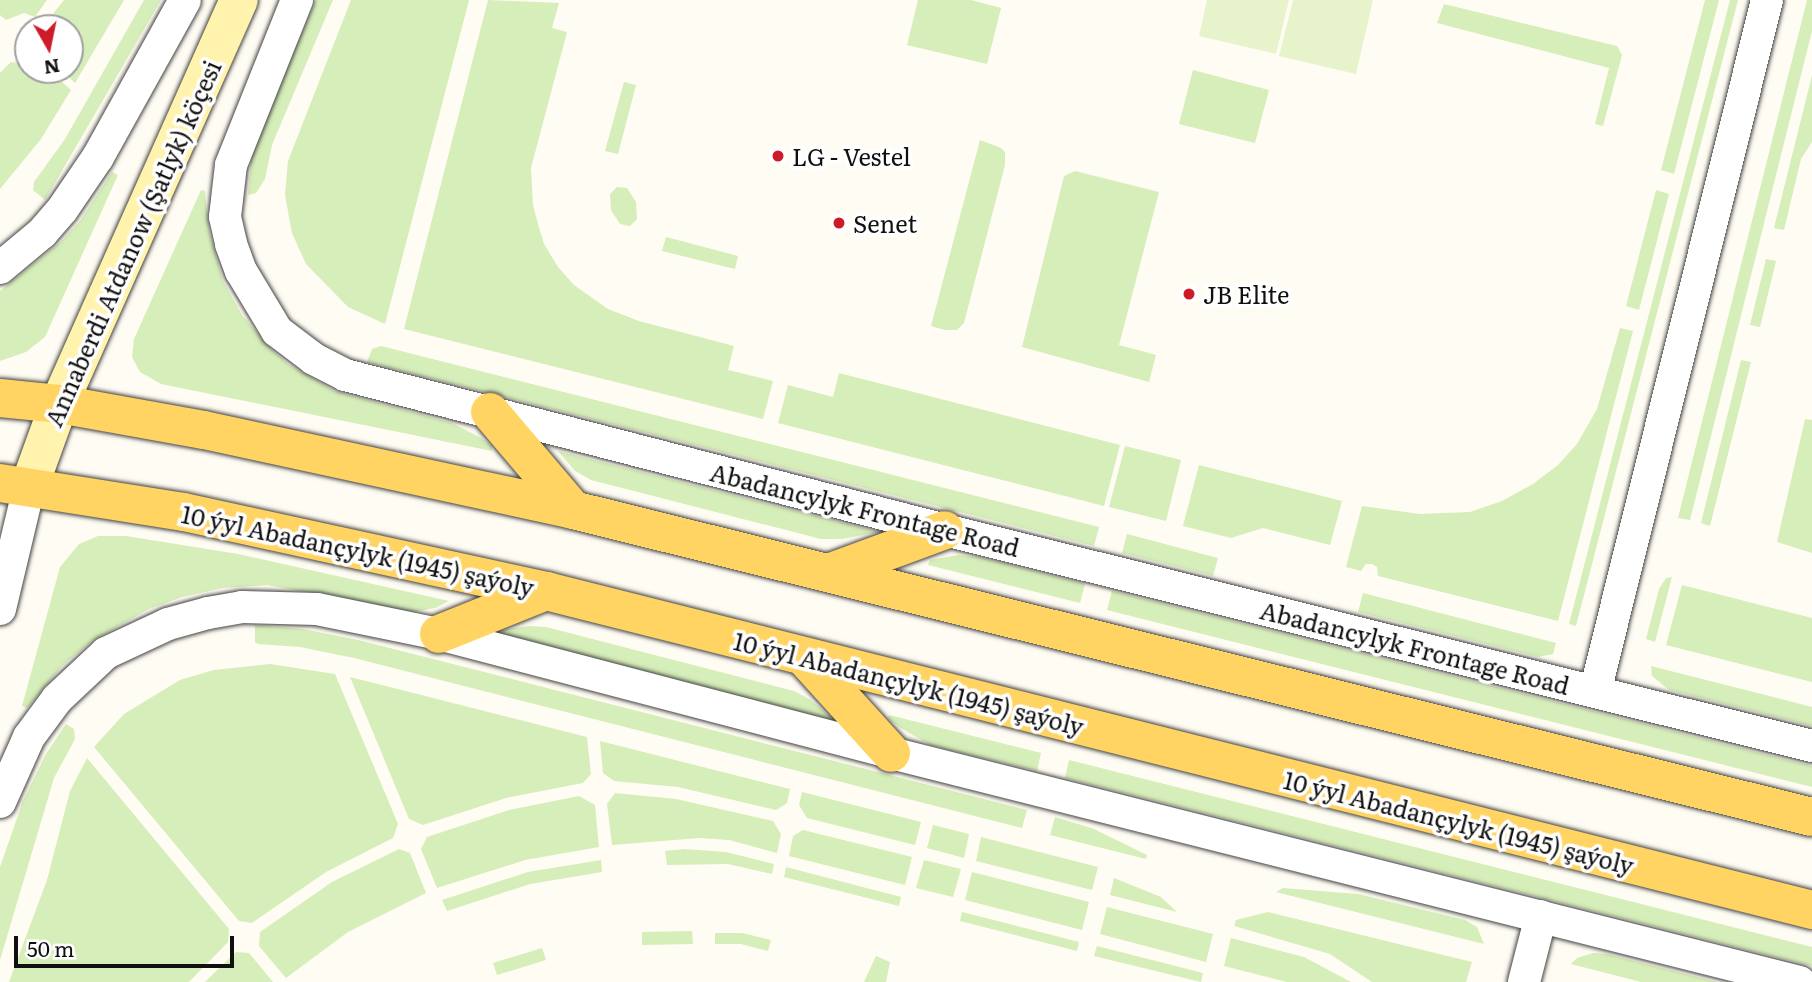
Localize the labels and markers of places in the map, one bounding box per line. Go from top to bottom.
place label: LG - Vestel [792,142,911,170]
marker: LG - Vestel [770,148,786,164]
place label: Senet [853,209,917,237]
marker: Senet [831,215,847,231]
place label: JB Elite [1203,280,1290,308]
marker: JB Elite [1181,286,1197,302]

